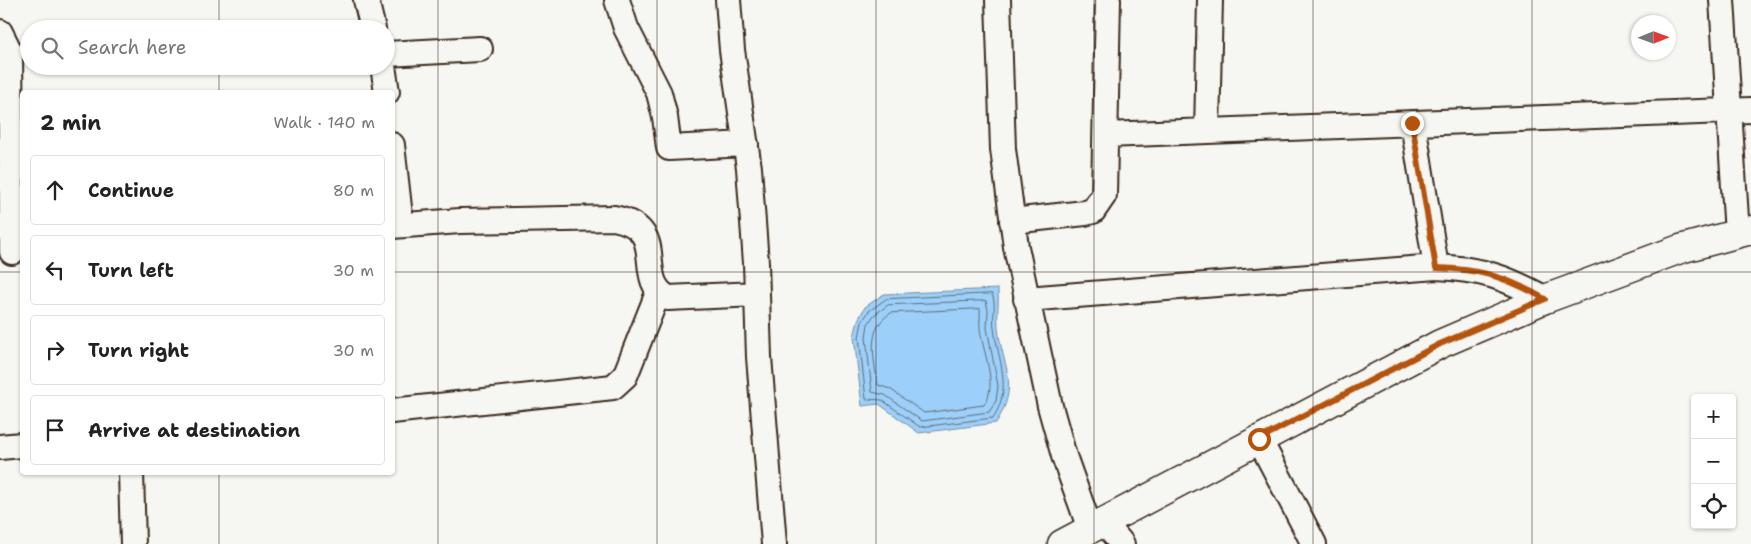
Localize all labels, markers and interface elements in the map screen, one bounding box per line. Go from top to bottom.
north arrow [1631,15,1676,60]
search box [20,20,395,75]
icon: search [38,34,66,62]
text: Search here [78,35,187,60]
text: 2 min [40,109,101,137]
text: Walk · 140 m [273,112,375,133]
route end [1401,112,1424,135]
icon: ahead [41,176,69,204]
text: Continue [88,178,174,203]
text: 80 m [333,180,374,201]
icon: left [41,256,69,284]
text: Turn left [88,258,174,283]
text: 30 m [333,260,374,281]
icon: right [41,336,69,364]
text: Turn right [88,338,189,363]
text: 30 m [333,340,374,361]
map controls [1691,394,1736,529]
button: + [1691,394,1736,439]
icon: arrive [41,416,69,444]
text: Arrive at destination [88,418,300,443]
route start [1248,428,1271,451]
button: − [1691,439,1736,484]
button: locate [1691,484,1736,529]

